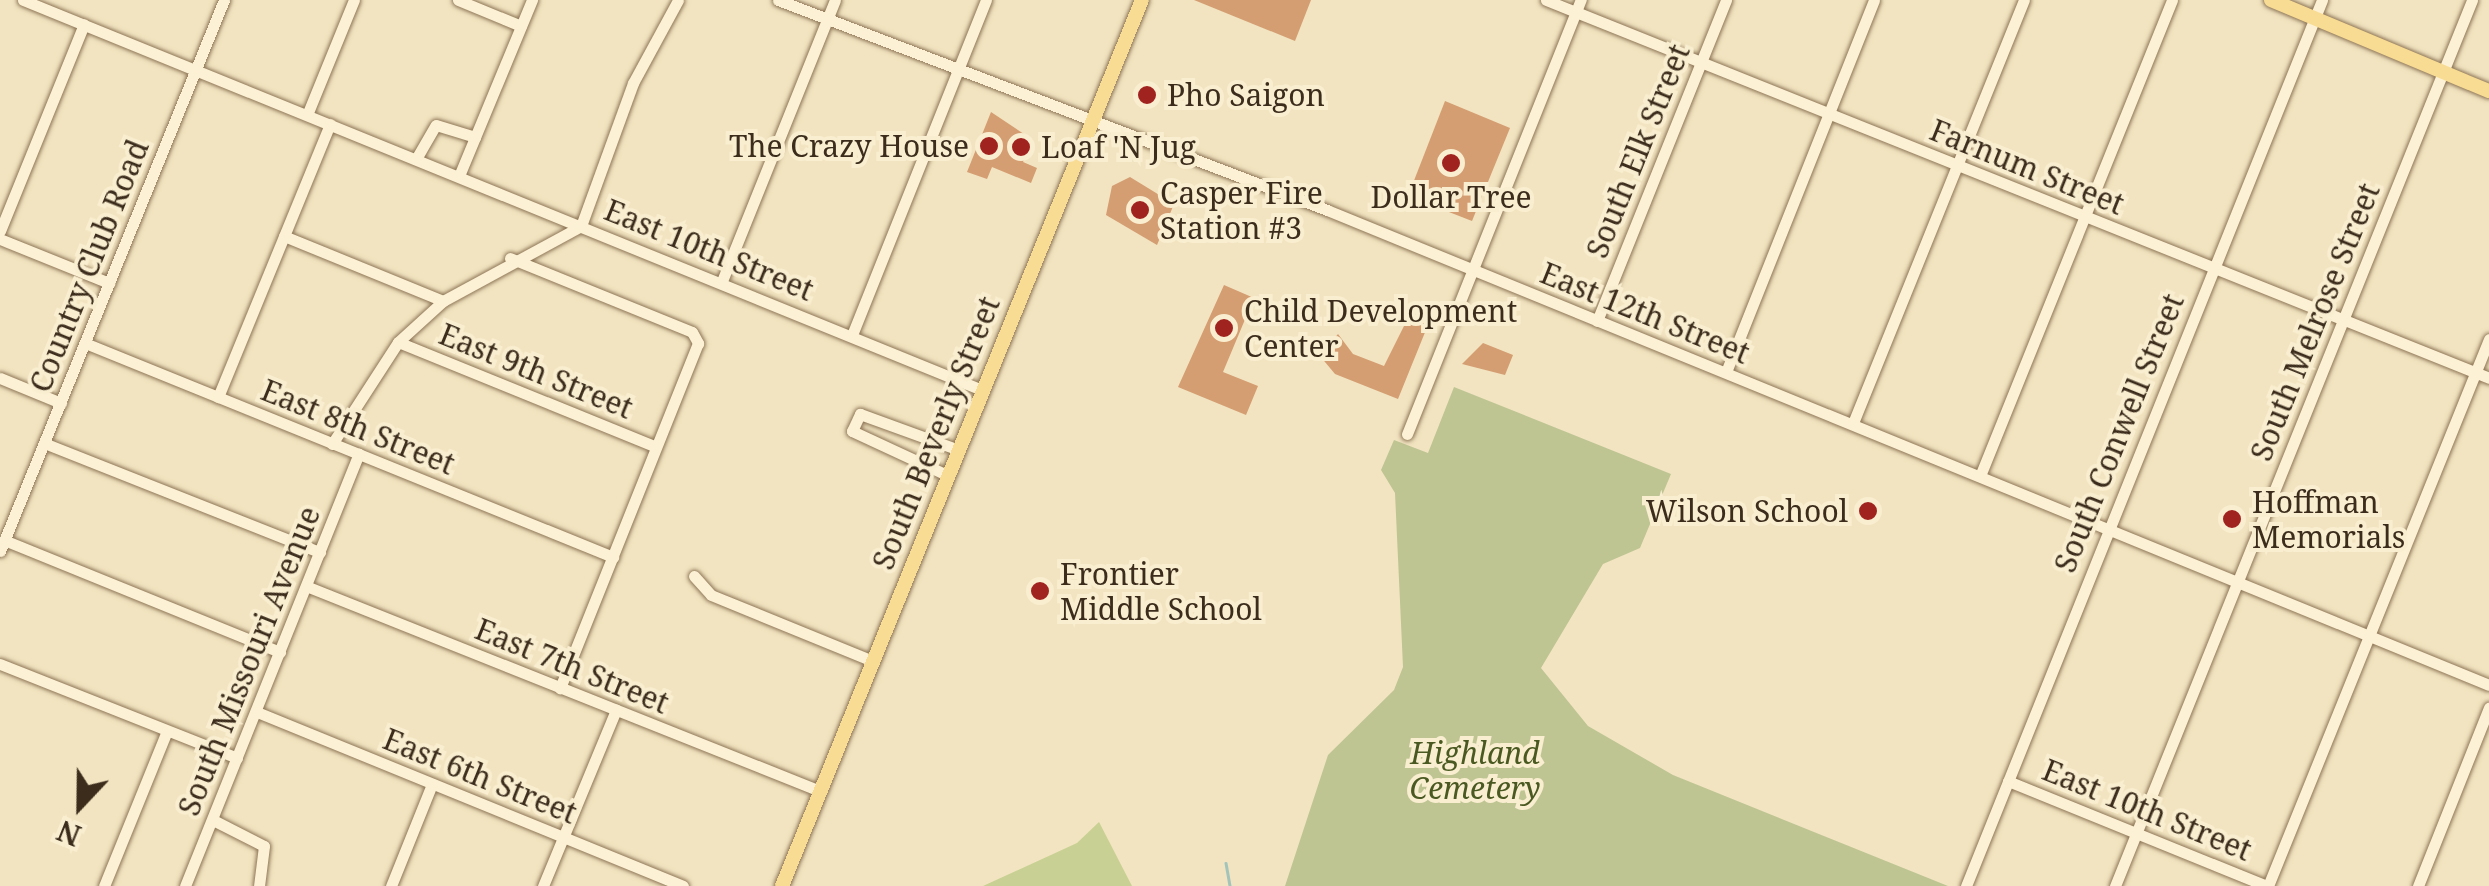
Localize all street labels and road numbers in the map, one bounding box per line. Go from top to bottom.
street label: South Elk Street [1579,39,1697,263]
street label: Farnum Street [1925,112,2129,222]
street label: Country Club Road [22,135,156,397]
street label: South Melrose Street [2243,178,2387,466]
street label: East 10th Street [599,192,819,308]
street label: East 12th Street [1535,255,1755,371]
street label: South Conwell Street [2047,289,2191,577]
street label: South Beverly Street [865,291,1007,575]
street label: East 9th Street [434,316,638,426]
street label: East 8th Street [256,372,460,482]
street label: South Missouri Avenue [171,501,327,821]
street label: East 7th Street [470,611,674,721]
street label: East 6th Street [378,721,582,831]
street label: East 10th Street [2037,752,2257,868]

